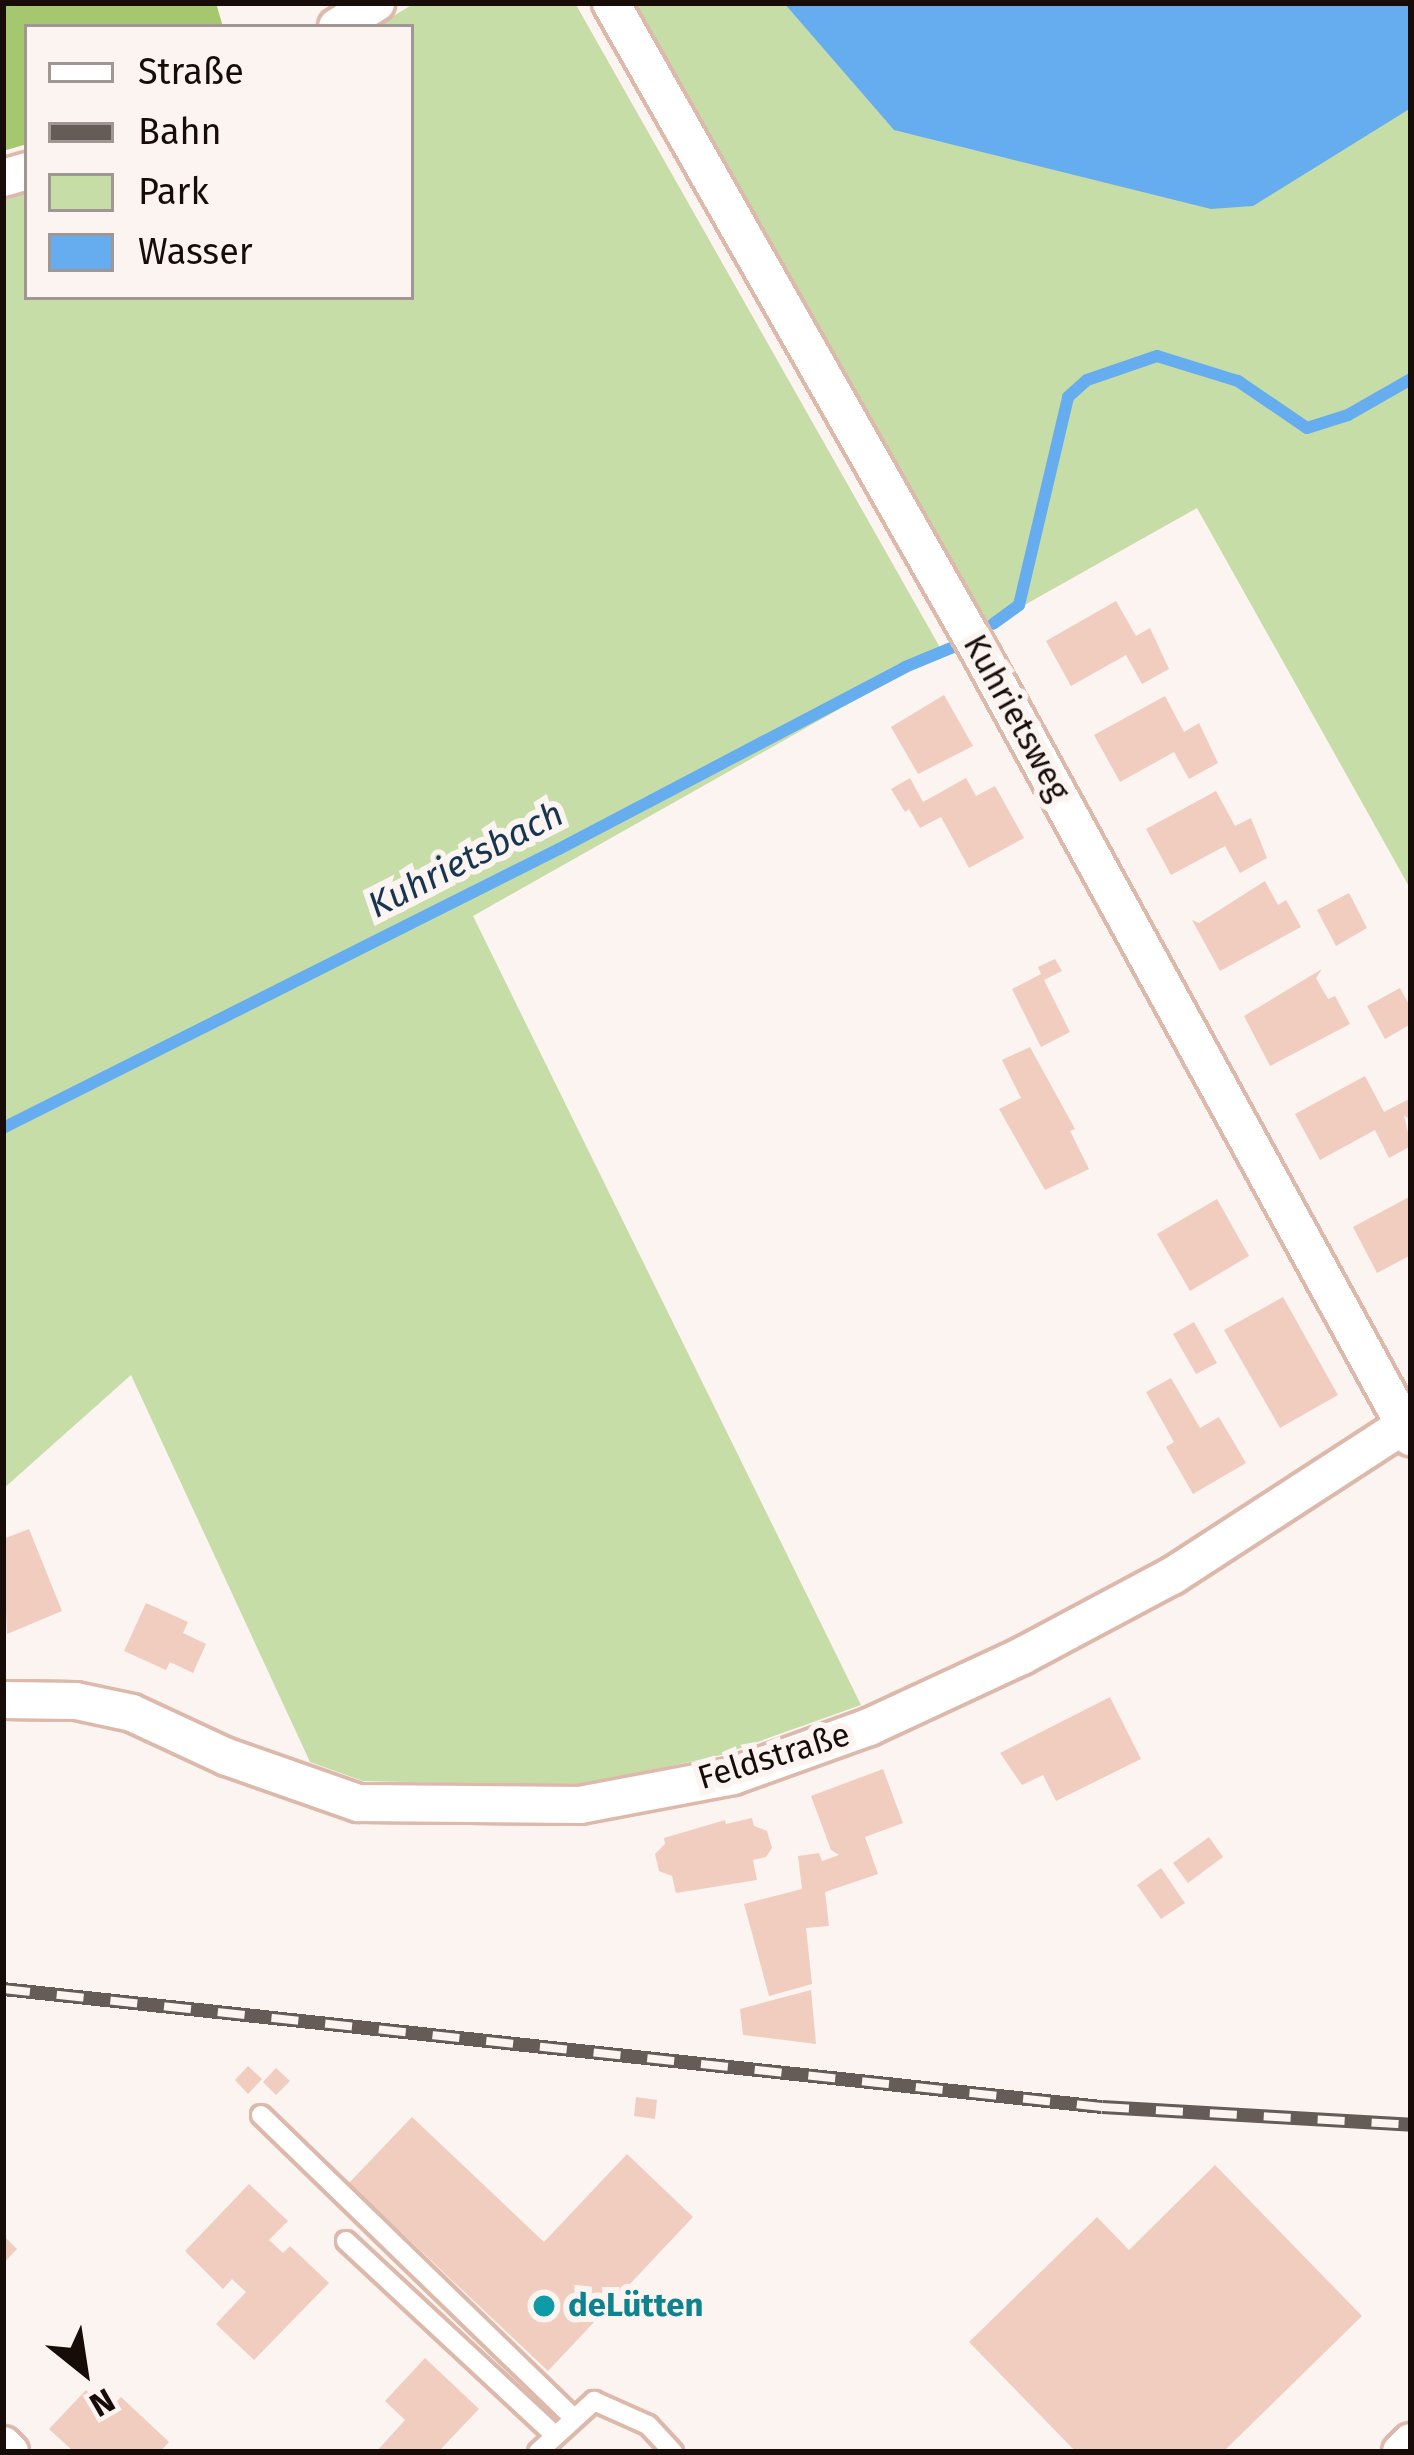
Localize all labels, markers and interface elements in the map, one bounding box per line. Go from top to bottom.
legend [24,24,414,300]
text: Straße [138,50,244,94]
text: Bahn [138,110,222,154]
text: Park [138,170,209,214]
text: Wasser [138,230,253,274]
street label: Kuhrietsweg [954,628,1078,808]
water label: Kuhrietsbach [361,792,571,928]
street label: Feldstraße [693,1715,855,1799]
place label: deLütten [568,2286,703,2326]
marker: deLütten [531,2293,557,2319]
north arrow [24,2311,144,2431]
text: N [83,2379,121,2425]

